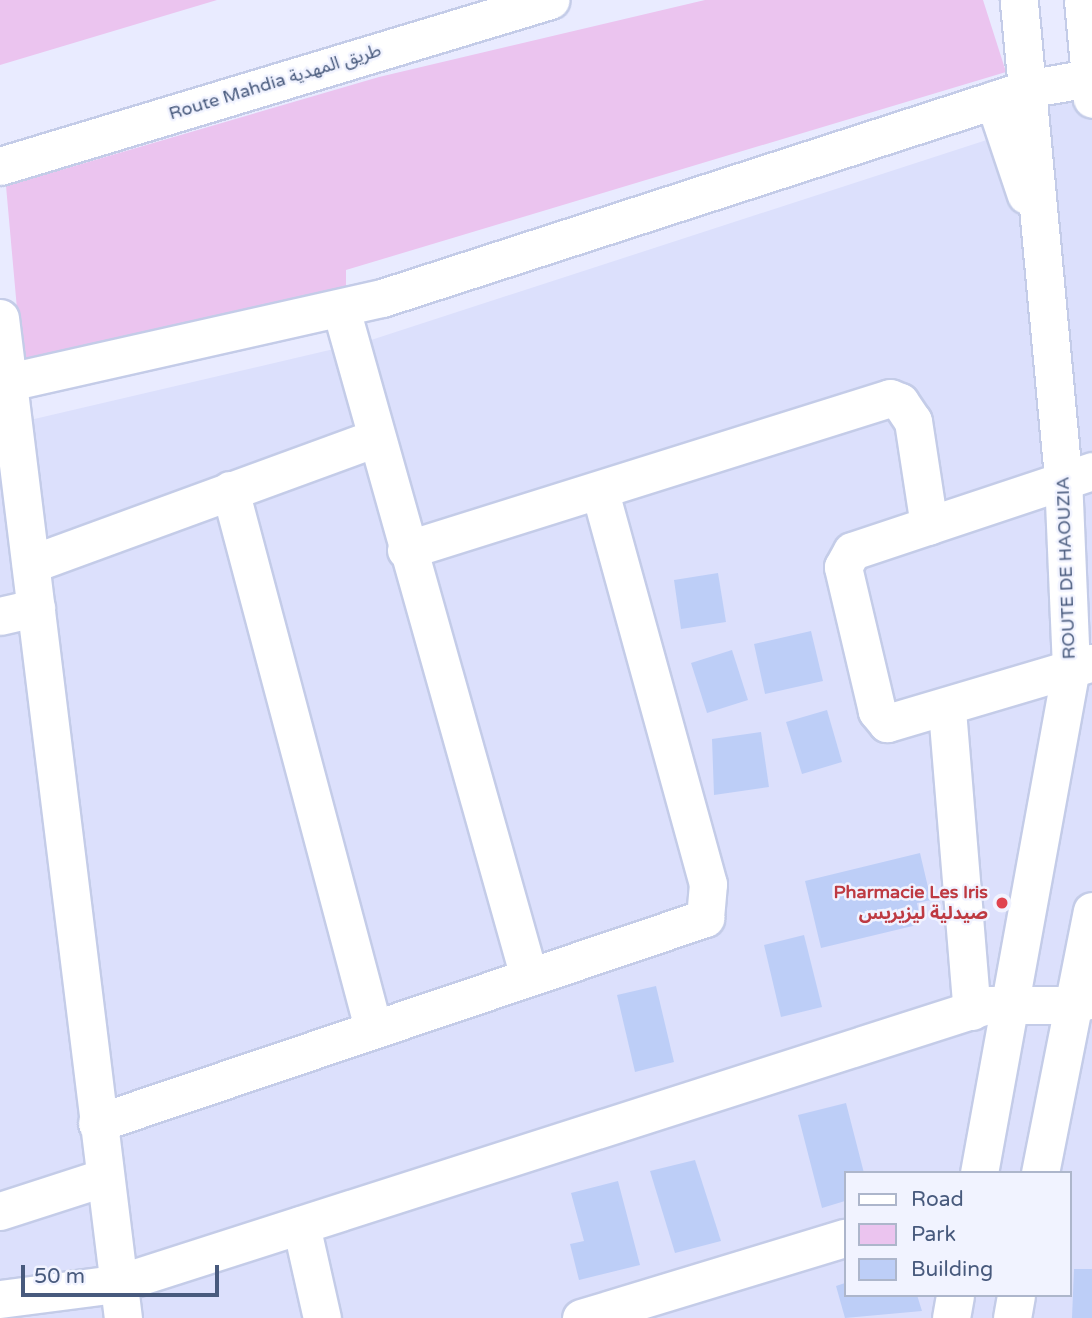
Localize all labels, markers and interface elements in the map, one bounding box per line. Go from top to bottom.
street label: Route Mahdia طريق المهدية [166,39,384,125]
street label: ROUTE DE HAOUZIA [1052,476,1080,660]
place label: Pharmacie Les Iris صيدلية ليزيريس [834,882,988,924]
marker: Pharmacie Les Iris صيدلية ليزيريس [994,895,1010,911]
legend [844,1171,1071,1297]
text: Road [911,1187,964,1212]
text: Park [911,1222,956,1247]
scale bar [24,1252,222,1296]
text: Building [911,1257,993,1282]
text: 50 m [34,1264,85,1289]

